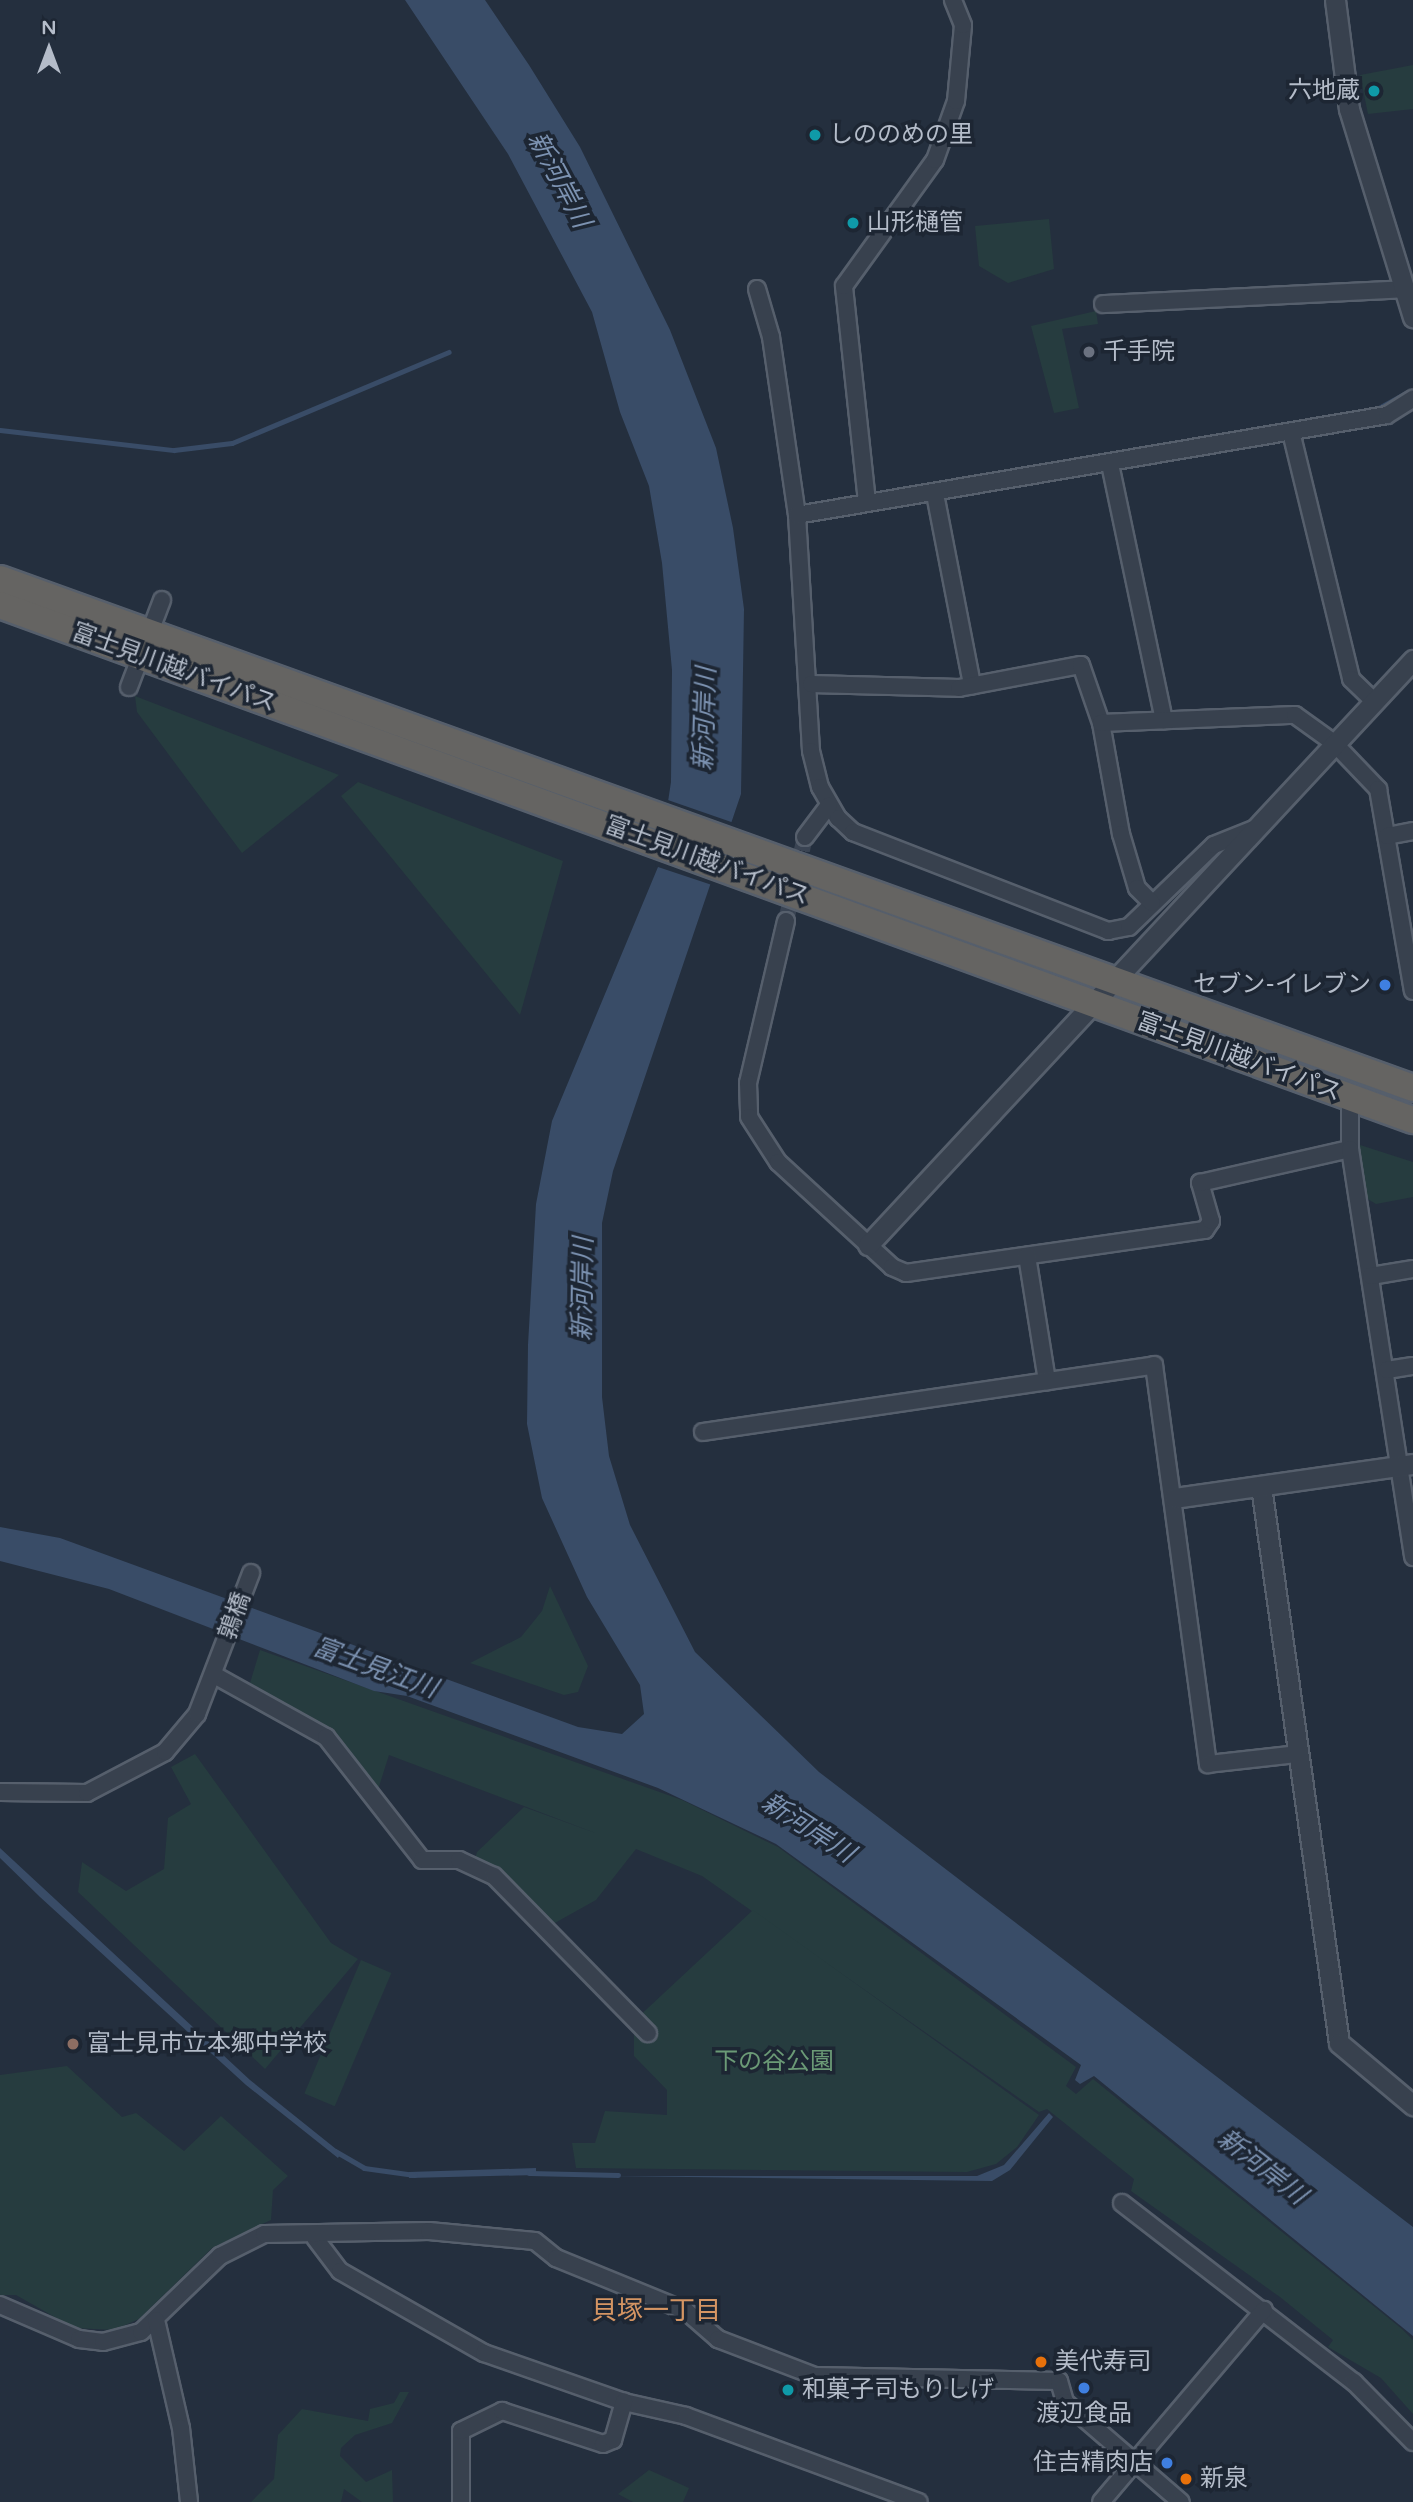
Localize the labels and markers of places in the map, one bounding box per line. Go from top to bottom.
place label: 六地蔵 [1288,77,1360,105]
marker: 六地蔵 [1366,83,1382,99]
place label: しののめの里 [829,121,973,149]
marker: しののめの里 [807,127,823,143]
place label: 山形樋管 [867,209,963,237]
marker: 山形樋管 [845,215,861,231]
place label: 千手院 [1103,338,1175,366]
marker: 千手院 [1081,344,1097,360]
place label: セブン-イレブン [1193,971,1371,999]
marker: セブン-イレブン [1377,977,1393,993]
place label: 富士見市立本郷中学校 [87,2030,327,2058]
marker: 富士見市立本郷中学校 [65,2036,81,2052]
place label: 美代寿司 [1055,2348,1151,2376]
marker: 美代寿司 [1033,2354,1049,2370]
place label: 和菓子司もりしげ [802,2376,994,2404]
marker: 渡辺食品 [1076,2380,1092,2396]
marker: 和菓子司もりしげ [780,2382,796,2398]
place label: 渡辺食品 [1036,2400,1132,2428]
place label: 住吉精肉店 [1033,2449,1153,2477]
marker: 住吉精肉店 [1159,2455,1175,2471]
place label: 新泉 [1200,2465,1248,2493]
marker: 新泉 [1178,2471,1194,2487]

